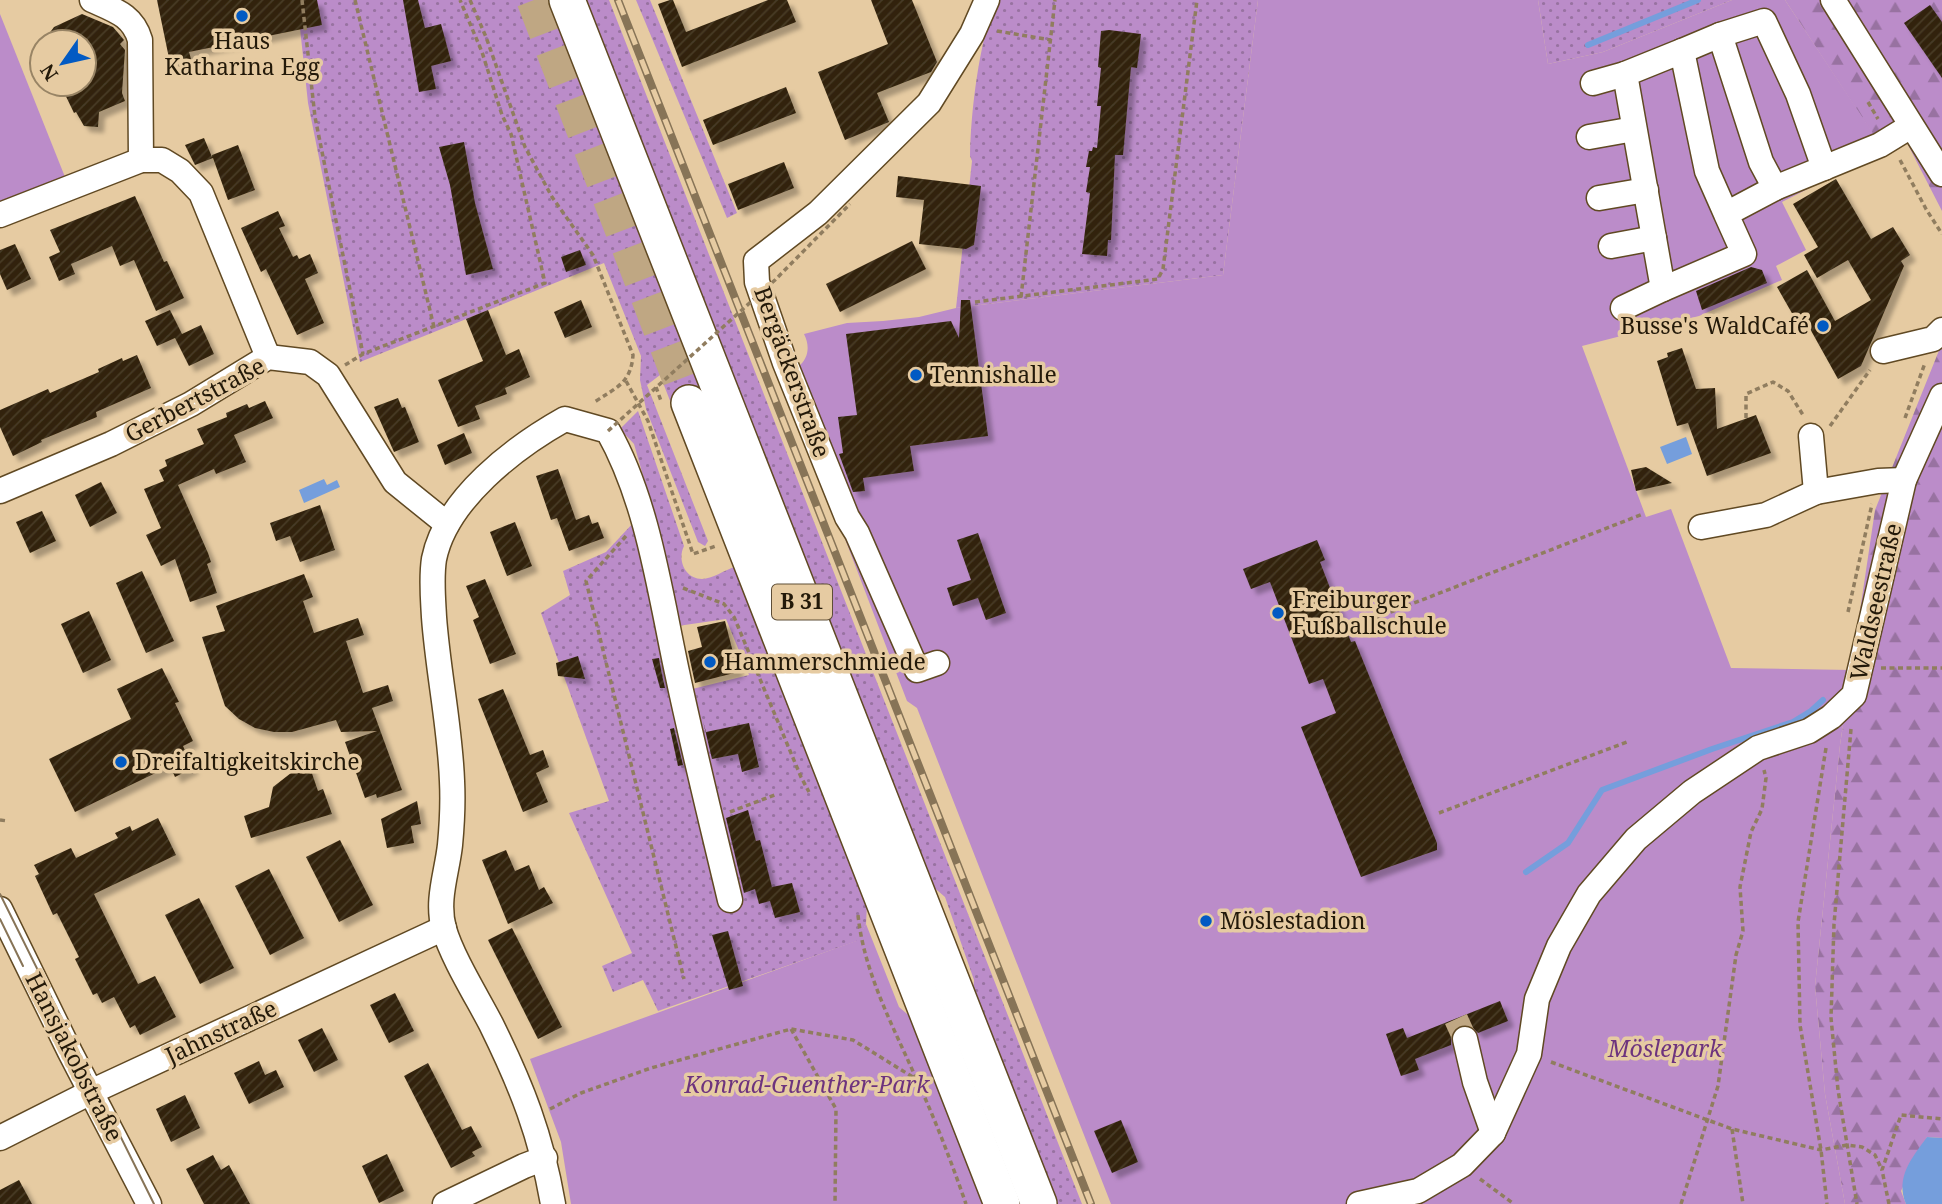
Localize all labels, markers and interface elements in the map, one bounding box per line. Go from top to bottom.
marker: Haus Katharina Egg [234,8,250,24]
place label: Haus Katharina Egg [164,24,320,82]
north arrow [28,28,98,98]
text: N [34,59,64,86]
street label: Bergäckerstraße [747,282,839,462]
place label: Busse's WaldCafé [1620,309,1809,341]
marker: Busse's WaldCafé [1815,318,1831,334]
street label: Gerbertstraße [119,349,270,449]
place label: Tennishalle [930,358,1057,390]
marker: Tennishalle [908,367,924,383]
street label: Waldseestraße [1841,520,1909,684]
place label: Freiburger Fußballschule [1292,583,1447,641]
road number: B 31 [772,584,832,620]
marker: Freiburger Fußballschule [1270,605,1286,621]
place label: Hammerschmiede [724,645,926,677]
marker: Hammerschmiede [702,654,718,670]
place label: Dreifaltigkeitskirche [135,745,360,777]
marker: Dreifaltigkeitskirche [113,754,129,770]
place label: Möslestadion [1220,904,1366,936]
marker: Möslestadion [1198,913,1214,929]
street label: Hansjakobstraße [18,967,131,1147]
street label: Jahnstraße [159,991,282,1071]
park label: Möslepark [1607,1032,1723,1064]
park label: Konrad-Guenther-Park [684,1068,930,1100]

